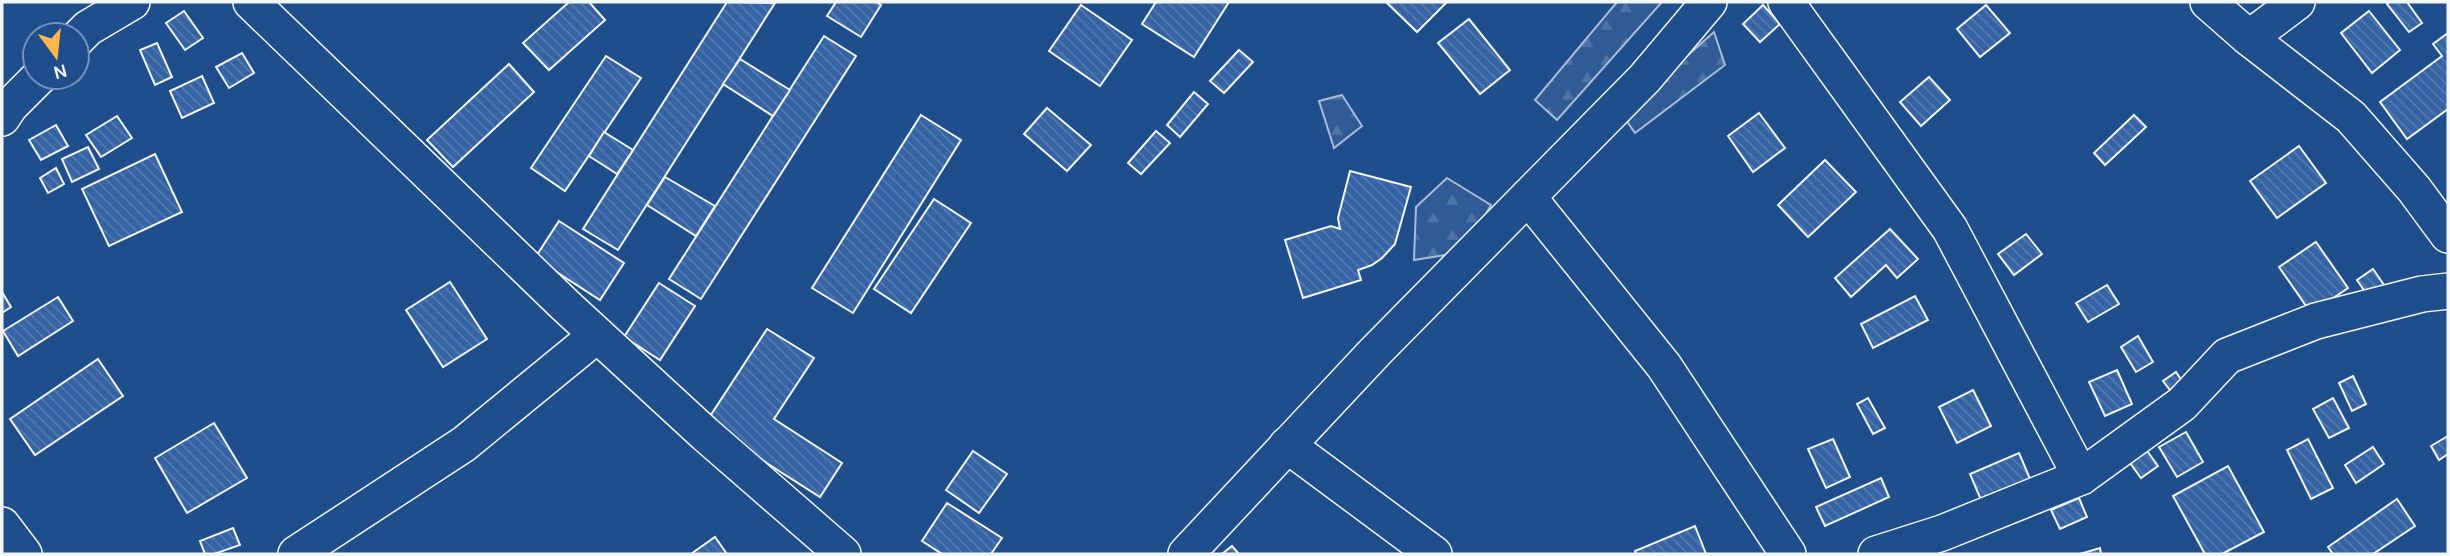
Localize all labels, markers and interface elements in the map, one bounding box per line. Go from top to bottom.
north arrow [21,21,91,91]
text: N [51,59,70,84]

